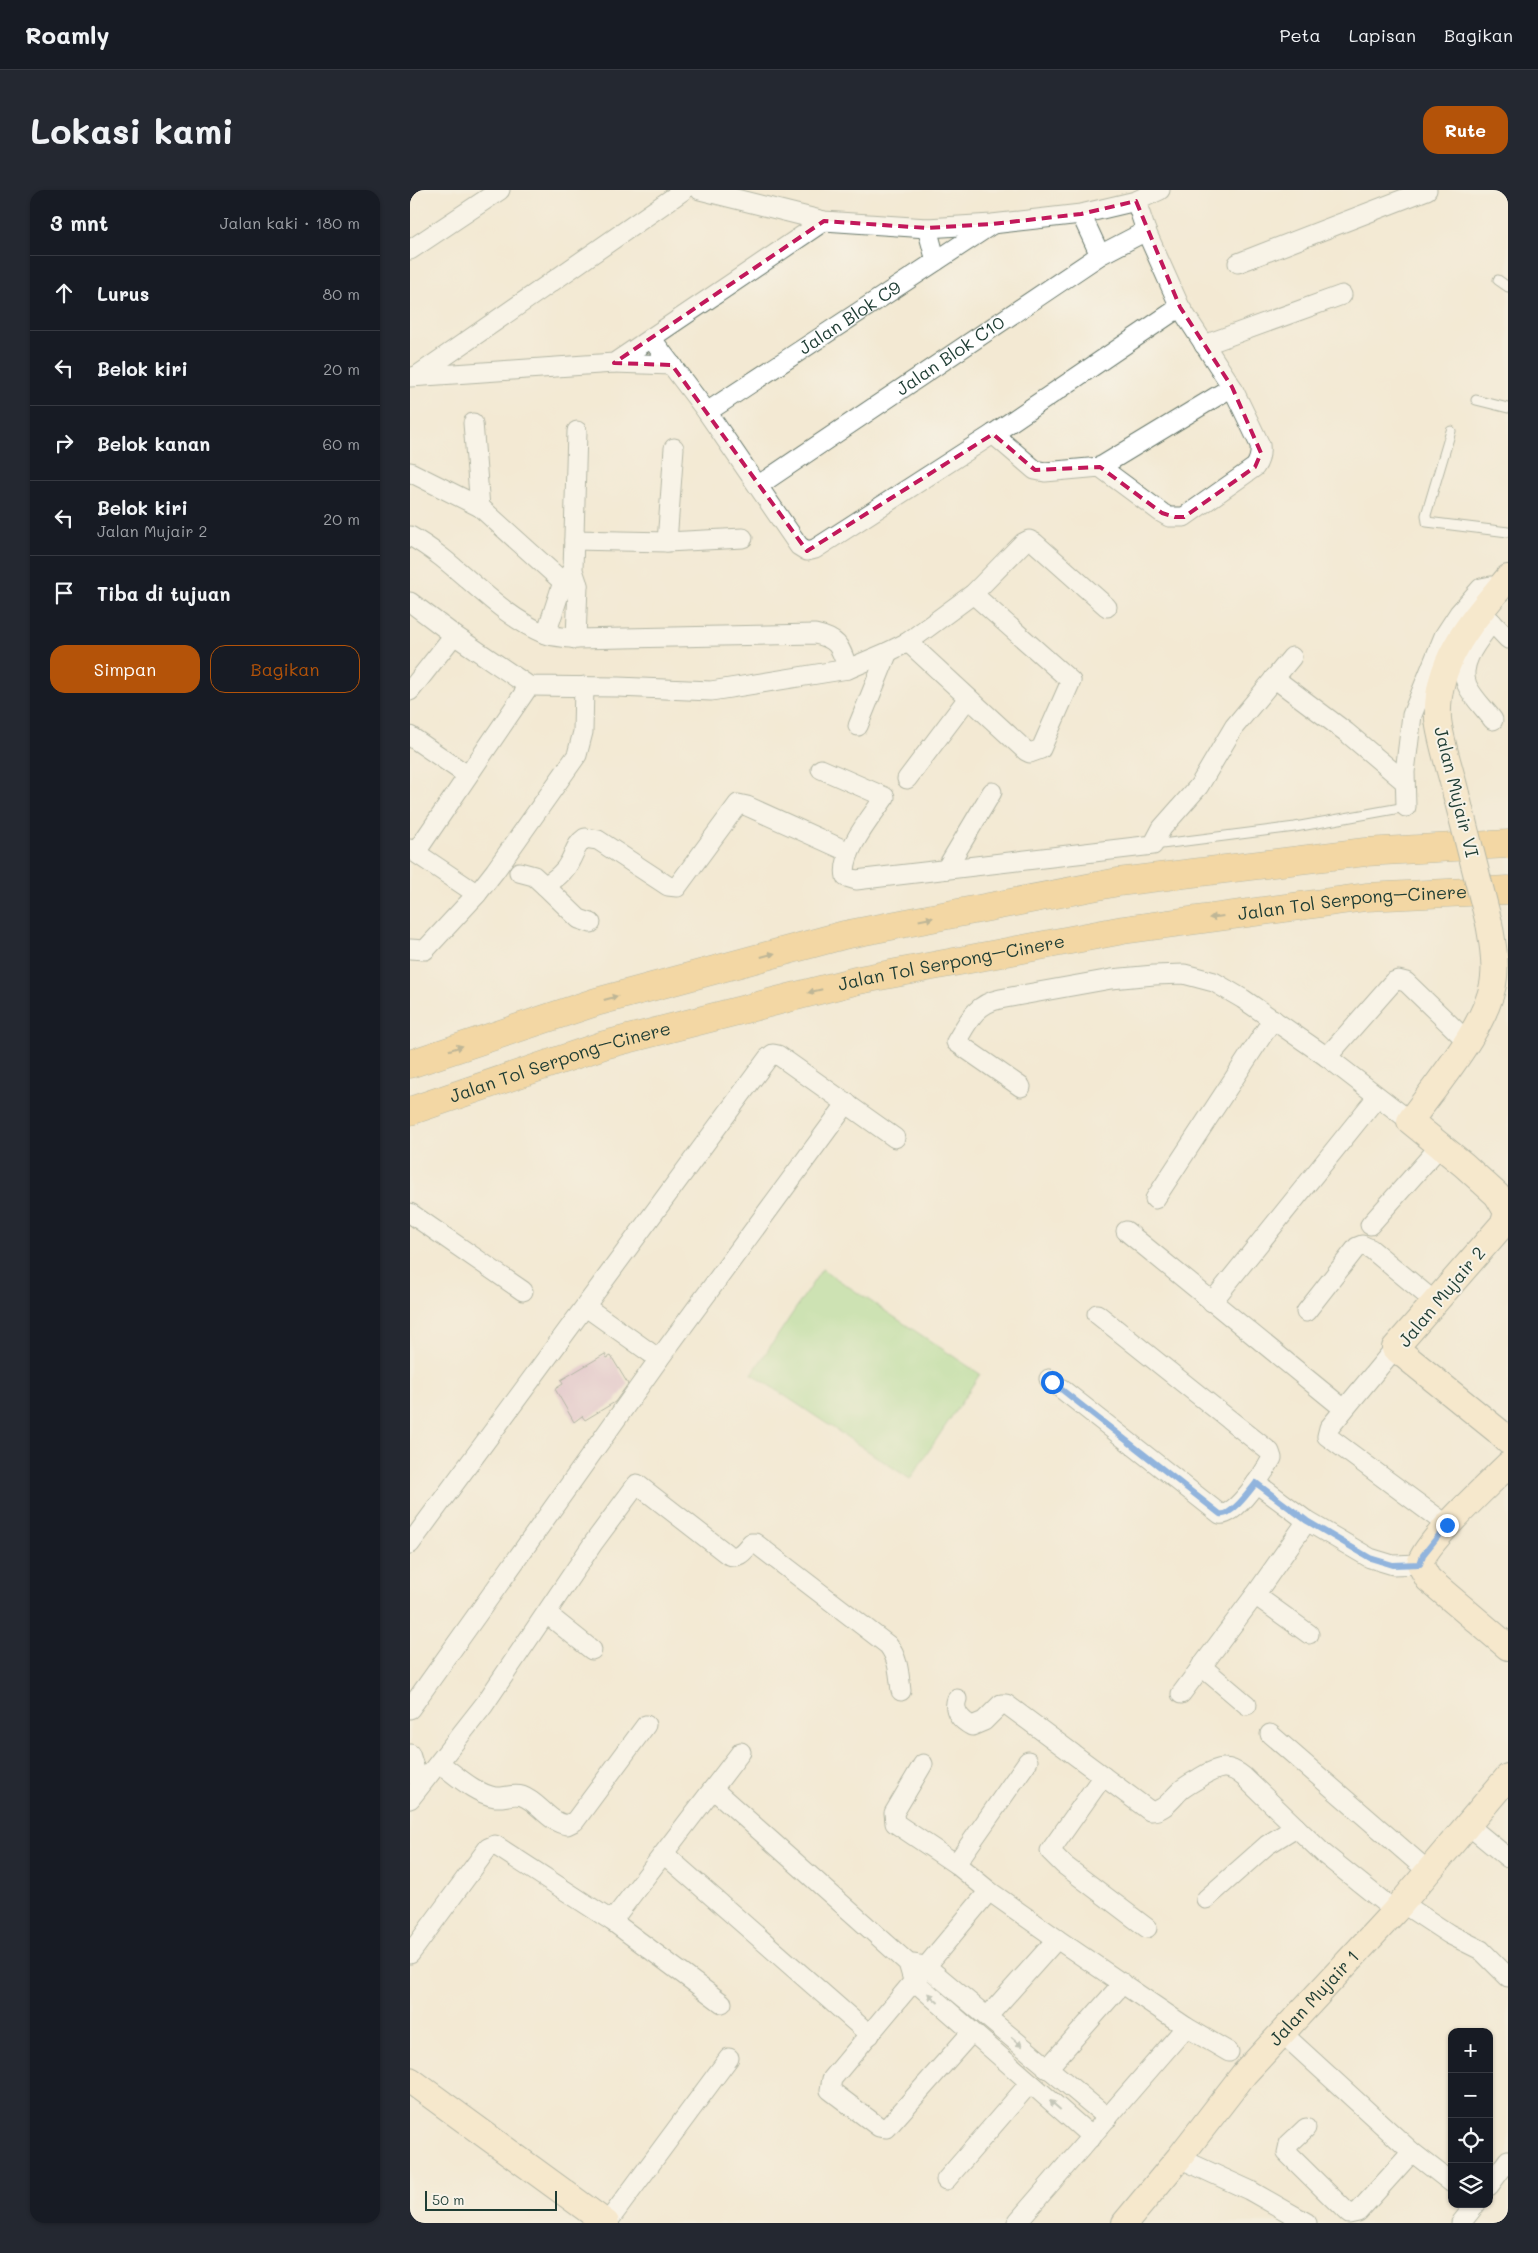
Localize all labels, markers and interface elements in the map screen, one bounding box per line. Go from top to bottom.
text: Roamly [25,19,109,50]
text: Peta [1279,23,1321,47]
text: Lapisan [1349,23,1416,47]
text: Bagikan [1444,23,1513,47]
button: Rute [1423,106,1508,154]
text: Lokasi kami [30,107,234,153]
text: 3 mnt [50,209,108,236]
text: Jalan kaki · 180 m [220,212,360,233]
street label: Jalan Blok C9 [793,275,905,360]
icon: ahead [50,279,78,307]
text: Lurus [97,281,149,306]
text: 80 m [323,283,360,304]
street label: Jalan Blok C10 [891,310,1009,400]
icon: left [50,354,78,382]
text: Belok kiri [97,356,188,381]
text: 20 m [323,358,360,379]
icon: right [50,429,78,457]
text: Belok kanan [97,431,210,456]
text: 60 m [323,433,360,454]
text: Belok kiri [97,495,188,520]
icon: left [50,504,78,532]
text: 20 m [323,508,360,529]
text: Jalan Mujair 2 [97,520,208,541]
icon: arrive [50,579,78,607]
text: Tiba di tujuan [97,581,230,606]
button: Simpan [50,645,200,693]
button: Bagikan [210,645,360,693]
street label: Jalan Mujair VI [1429,724,1485,860]
street label: Jalan Tol Serpong–Cinere [1236,879,1468,925]
one-way arrow [1207,913,1223,921]
one-way arrow [918,915,933,923]
street label: Jalan Tol Serpong–Cinere [835,928,1067,996]
one-way arrow [760,951,775,959]
one-way arrow [808,987,823,995]
one-way arrow [603,993,618,1001]
street label: Jalan Tol Serpong–Cinere [446,1016,673,1108]
one-way arrow [449,1044,464,1051]
street label: Jalan Mujair 2 [1392,1241,1490,1352]
route start [1041,1371,1064,1394]
route end [1436,1514,1459,1537]
street label: Jalan Mujair 1 [1263,1944,1364,2051]
one-way arrow [927,1992,939,2004]
map controls [1448,2028,1493,2208]
button: + [1448,2028,1493,2073]
one-way arrow [1011,2036,1023,2047]
button: − [1448,2073,1493,2118]
one-way arrow [1048,2100,1061,2111]
button: locate [1448,2118,1493,2163]
button: layers [1448,2163,1493,2208]
scale bar [425,2188,558,2211]
text: 50 m [432,2190,464,2209]

